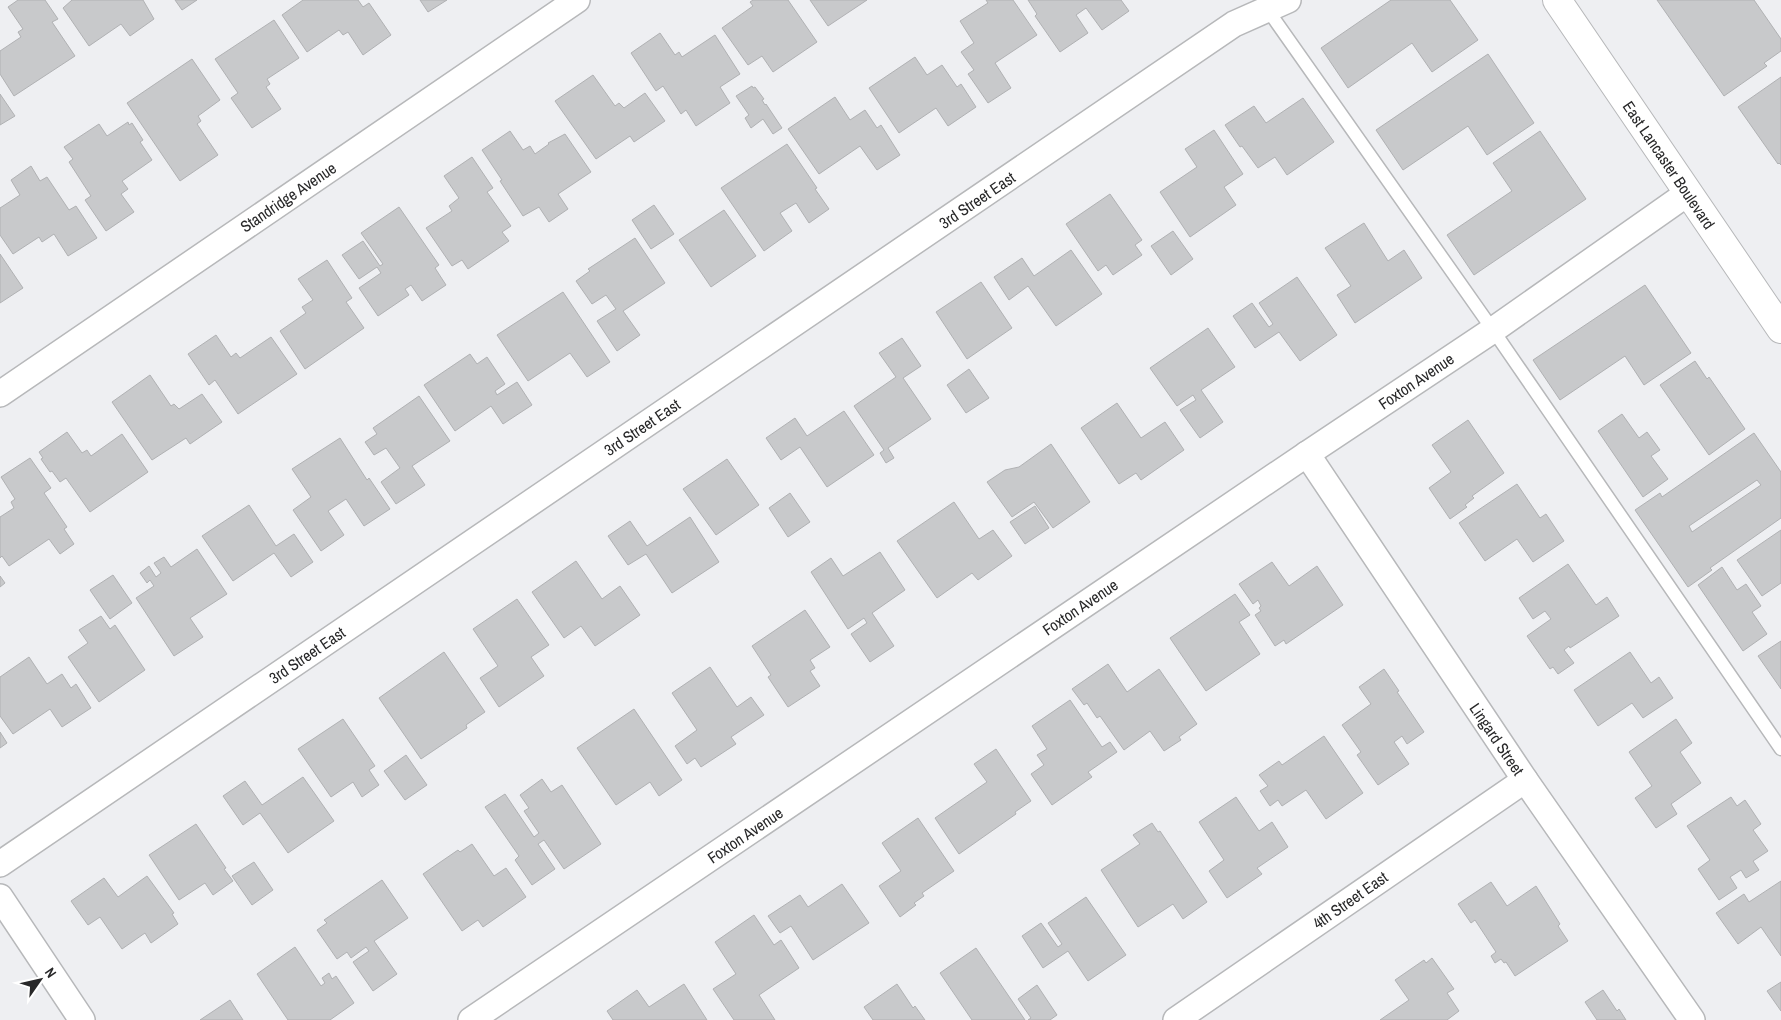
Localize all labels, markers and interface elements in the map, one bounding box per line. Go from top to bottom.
street label: East Lancaster Boulevard [1618,97,1720,233]
street label: Standridge Avenue [236,157,340,237]
street label: 3rd Street East [935,166,1020,234]
street label: Foxton Avenue [1374,348,1458,414]
street label: 3rd Street East [600,393,685,461]
street label: Foxton Avenue [1038,574,1122,640]
street label: 3rd Street East [265,621,350,689]
street label: Lingard Street [1465,698,1530,780]
street label: Foxton Avenue [703,802,787,868]
street label: 4th Street East [1308,866,1392,934]
north arrow [15,955,65,1005]
text: N [41,964,61,981]

